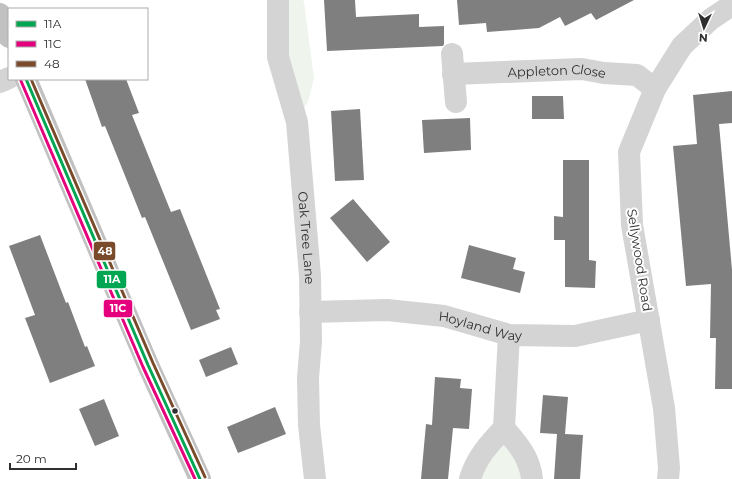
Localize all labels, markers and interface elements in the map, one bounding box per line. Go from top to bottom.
legend [8,8,148,80]
north arrow [684,8,724,48]
text: 11A [44,16,62,31]
text: N [698,31,708,45]
text: 11C [44,36,62,51]
text: 48 [44,56,60,71]
street label: Appleton Close [507,61,608,81]
street label: Oak Tree Lane [295,191,318,285]
street label: Sellywood Road [624,208,656,312]
line badge: 48 [93,241,116,261]
text: 48 [98,244,112,258]
line badge: 11A [96,270,127,289]
text: 11A [103,272,121,286]
line badge: 11C [103,299,133,318]
text: 11C [110,301,126,315]
street label: Hoyland Way [438,307,523,343]
unlabelled marker [170,406,180,416]
scale bar [10,445,76,471]
text: 20 m [16,451,47,466]

